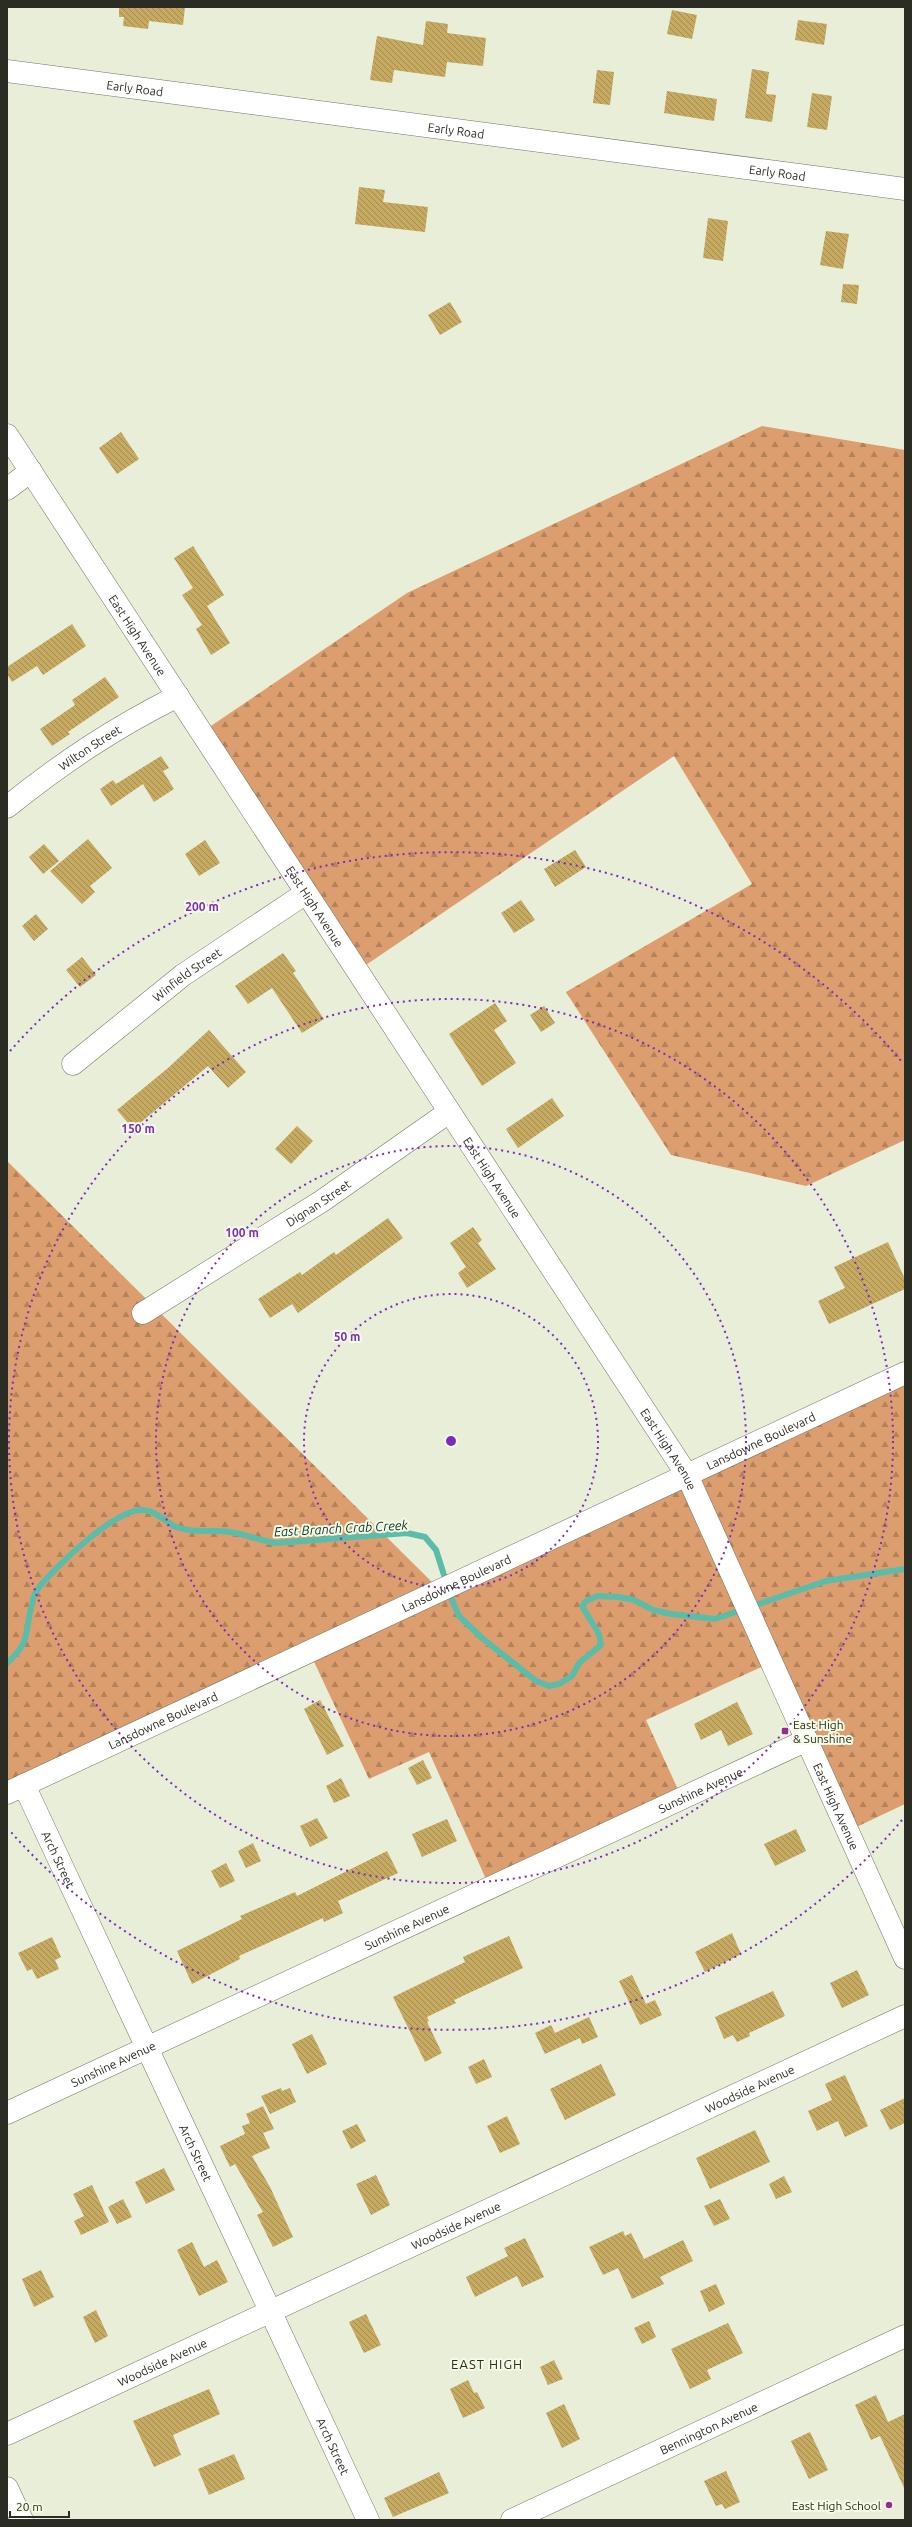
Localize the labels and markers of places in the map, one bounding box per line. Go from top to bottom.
centre of rings [444,1434,458,1448]
place label: East High & Sunshine [793,1718,852,1745]
marker: East High & Sunshine [780,1726,790,1736]
place label: East High School [792,2499,881,2512]
marker: East High School [884,2500,894,2510]

